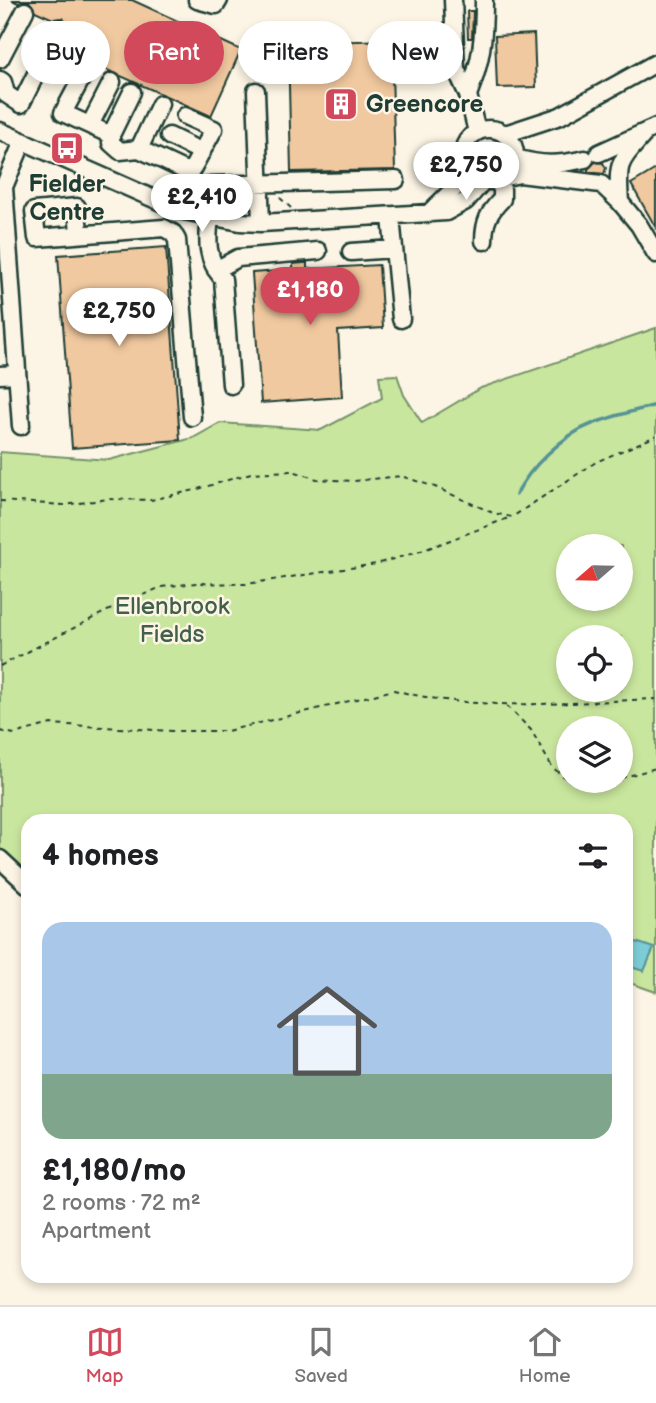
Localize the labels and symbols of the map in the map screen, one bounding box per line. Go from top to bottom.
building icon: Greencore [322,85,360,123]
place label: Greencore [366,90,483,119]
bus stop icon: Fielder Centre [48,129,86,167]
pin: £2,750 [409,142,523,202]
place label: Fielder Centre [29,170,106,227]
pin: £2,410 [145,174,259,234]
pin: £1,180 [253,268,367,327]
pin: £2,750 [62,288,176,348]
north arrow [556,534,634,611]
park label: Ellenbrook Fields [114,592,230,649]

